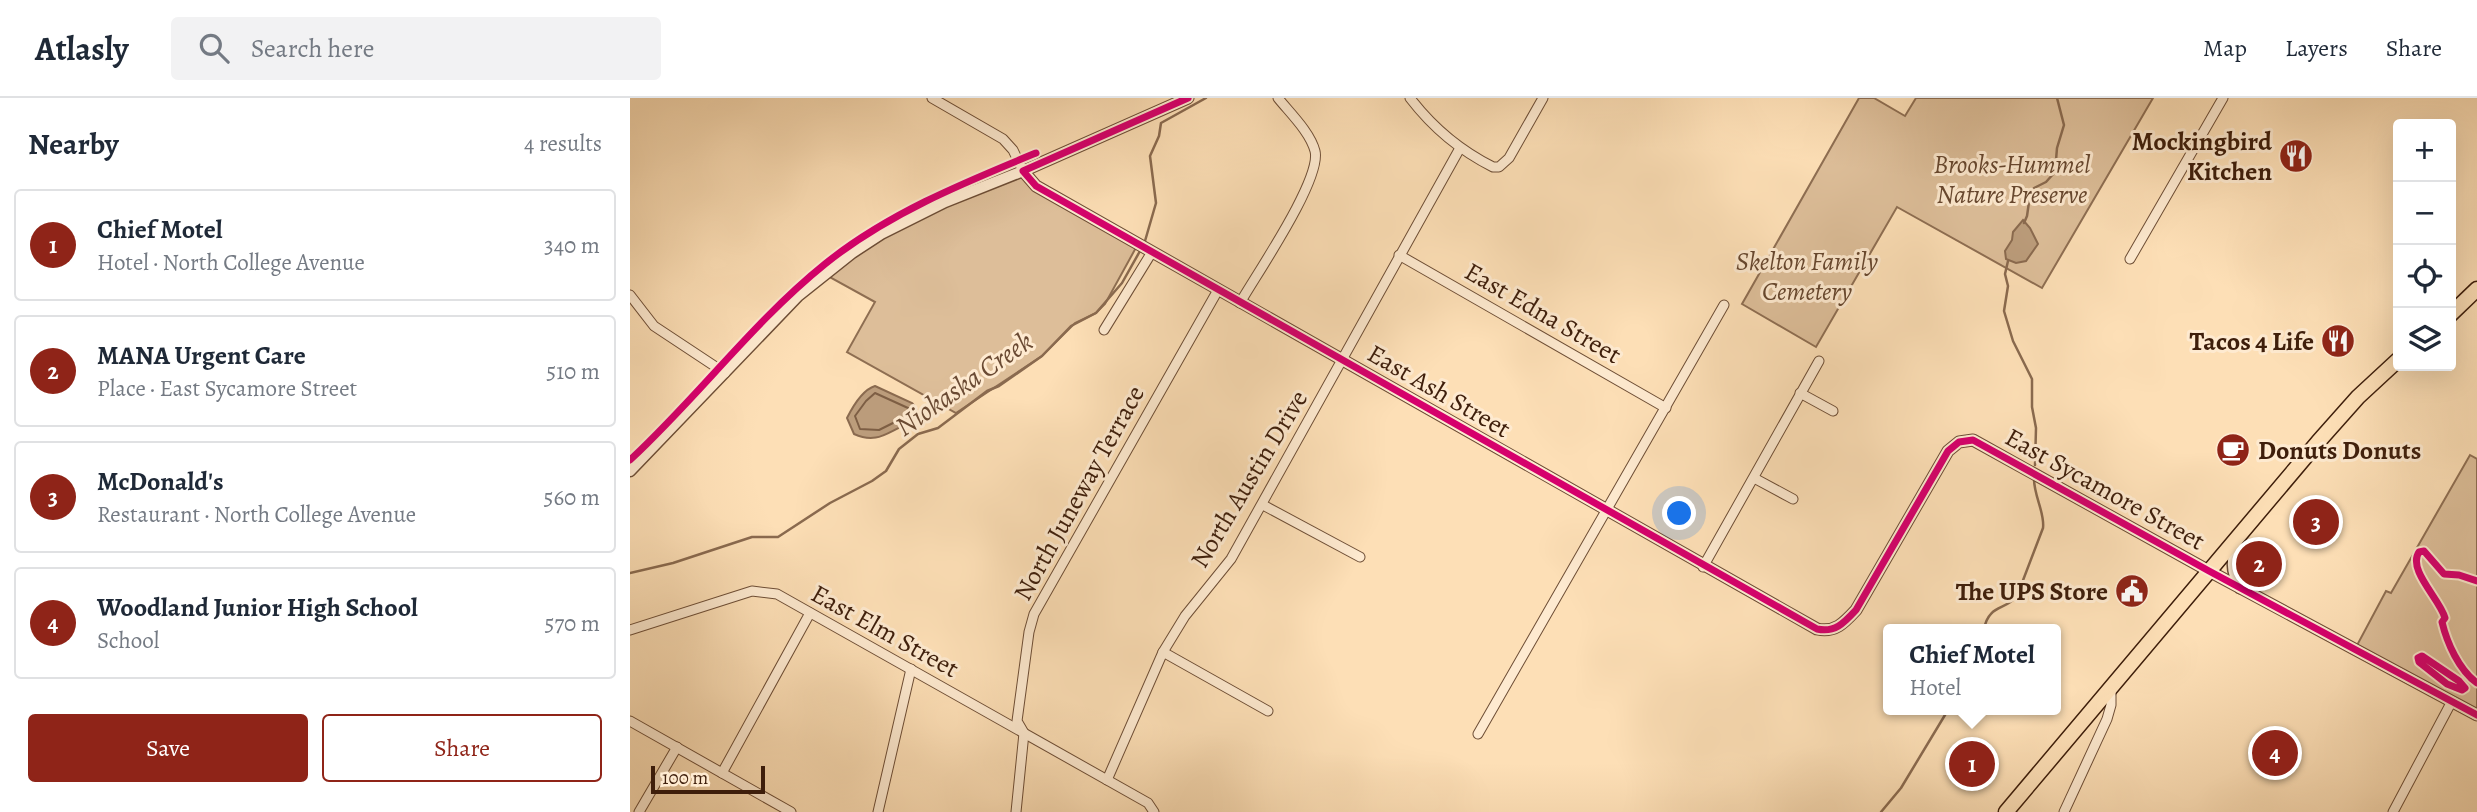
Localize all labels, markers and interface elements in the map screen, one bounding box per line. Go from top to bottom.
search box [171,17,661,80]
text: Atlasly [35,26,129,71]
icon: search [195,29,233,67]
text: Search here [251,31,374,66]
text: Map [2203,32,2247,64]
text: Layers [2285,32,2348,64]
text: Share [2386,32,2442,64]
map controls [2393,119,2456,371]
button: + [2393,119,2456,182]
text: Nearby [28,124,119,164]
place label: Mockingbird Kitchen [2132,124,2273,189]
text: 4 results [524,128,602,159]
restaurant icon: Mockingbird Kitchen [2277,137,2315,175]
park label: Brooks-Hummel Nature Preserve [1933,147,2091,212]
button: − [2393,182,2456,245]
text: Chief Motel [97,212,223,247]
text: 1 [49,230,57,261]
text: 340 m [544,230,600,261]
park label: Skelton Family Cemetery [1736,244,1878,309]
button: locate [2393,245,2456,308]
text: Hotel · North College Avenue [97,247,365,278]
street label: East Edna Street [1458,254,1628,372]
button: layers [2393,308,2456,371]
restaurant icon: Tacos 4 Life [2319,322,2357,360]
water label: Niokaska Creek [888,323,1040,445]
place label: Tacos 4 Life [2190,324,2314,359]
street label: East Ash Street [1361,336,1517,446]
text: MANA Urgent Care [97,338,306,373]
text: 2 [47,356,59,387]
text: 510 m [546,356,600,387]
text: Place · East Sycamore Street [97,373,357,404]
street label: North Juneway Terrace [1005,379,1153,607]
street label: North Austin Drive [1182,384,1316,574]
street label: East Sycamore Street [1999,420,2212,559]
cafe icon: Donuts Donuts [2214,431,2252,469]
place label: Donuts Donuts [2258,433,2421,468]
text: McDonald's [97,464,224,499]
text: 3 [48,482,58,513]
text: 560 m [544,482,600,513]
your location [1662,496,1696,530]
pin: 3 [2293,496,2339,548]
text: Restaurant · North College Avenue [97,499,416,530]
pin: 2 [2236,538,2282,590]
public building icon: The UPS Store [2113,572,2151,610]
place label: The UPS Store [1956,574,2108,609]
street label: East Elm Street [805,576,965,686]
text: Woodland Junior High School [97,590,418,625]
text: 4 [48,608,58,639]
text: 570 m [545,608,600,639]
popup [1883,624,2061,715]
text: School [97,625,159,656]
text: Chief Motel [1909,637,2035,672]
text: Hotel [1909,672,1961,703]
button: Save [28,714,308,782]
button: Share [322,714,602,782]
pin: 4 [2252,727,2298,779]
pin: 1 [1949,738,1995,790]
scale bar [651,763,765,795]
text: 100 m [662,765,708,791]

